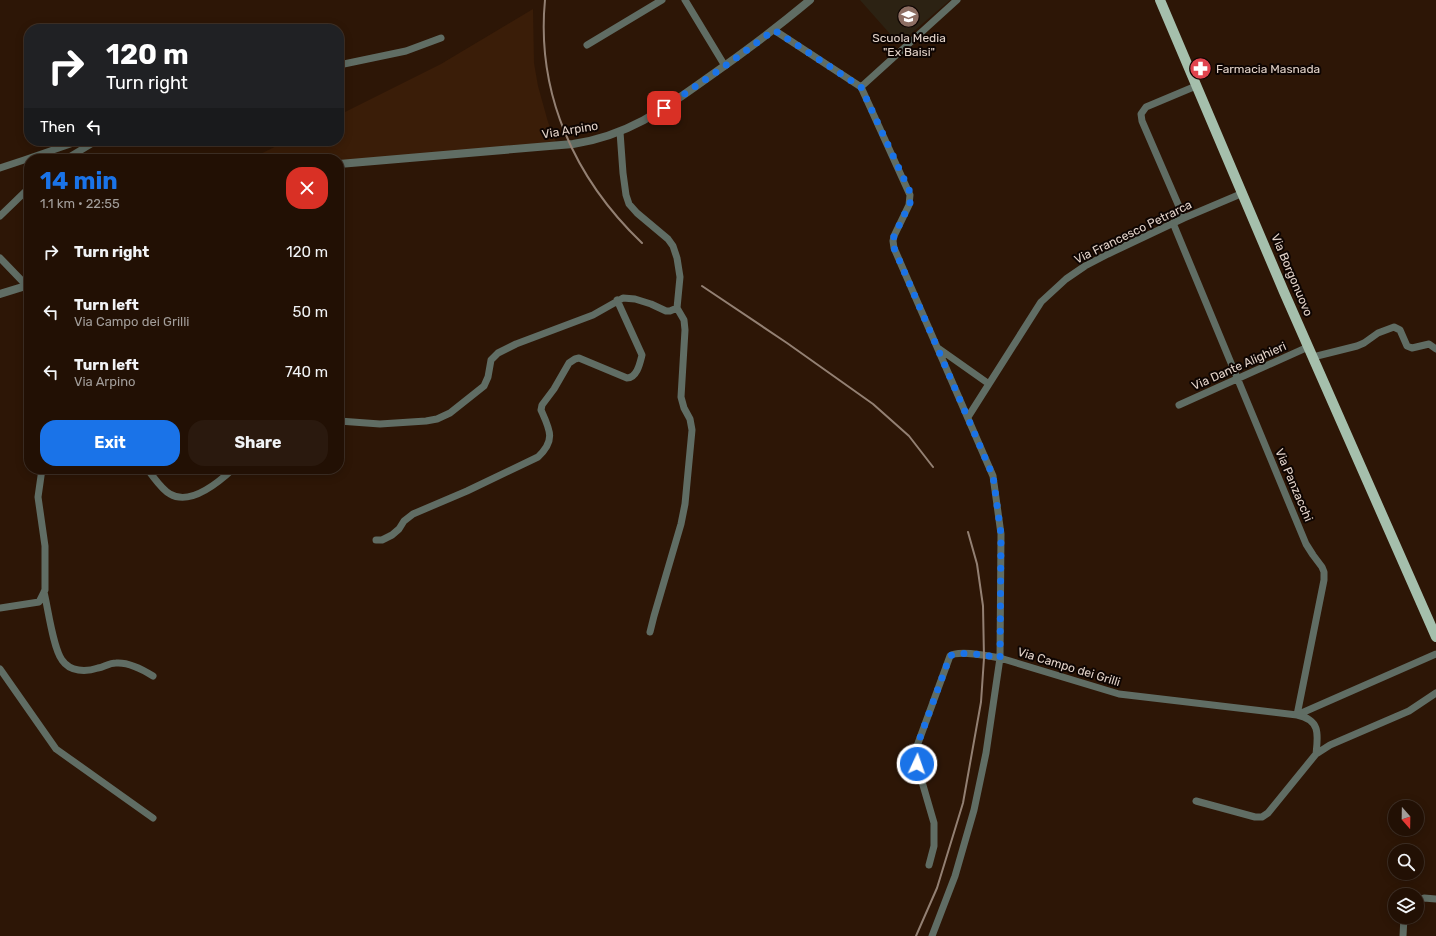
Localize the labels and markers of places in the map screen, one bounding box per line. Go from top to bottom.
school or university icon: Scuola Media "Ex Baisi" [896,4,922,30]
place label: Scuola Media "Ex Baisi" [872,31,946,59]
pharmacy icon: Farmacia Masnada [1188,56,1214,82]
place label: Farmacia Masnada [1216,62,1320,76]
pin [647,91,681,125]

